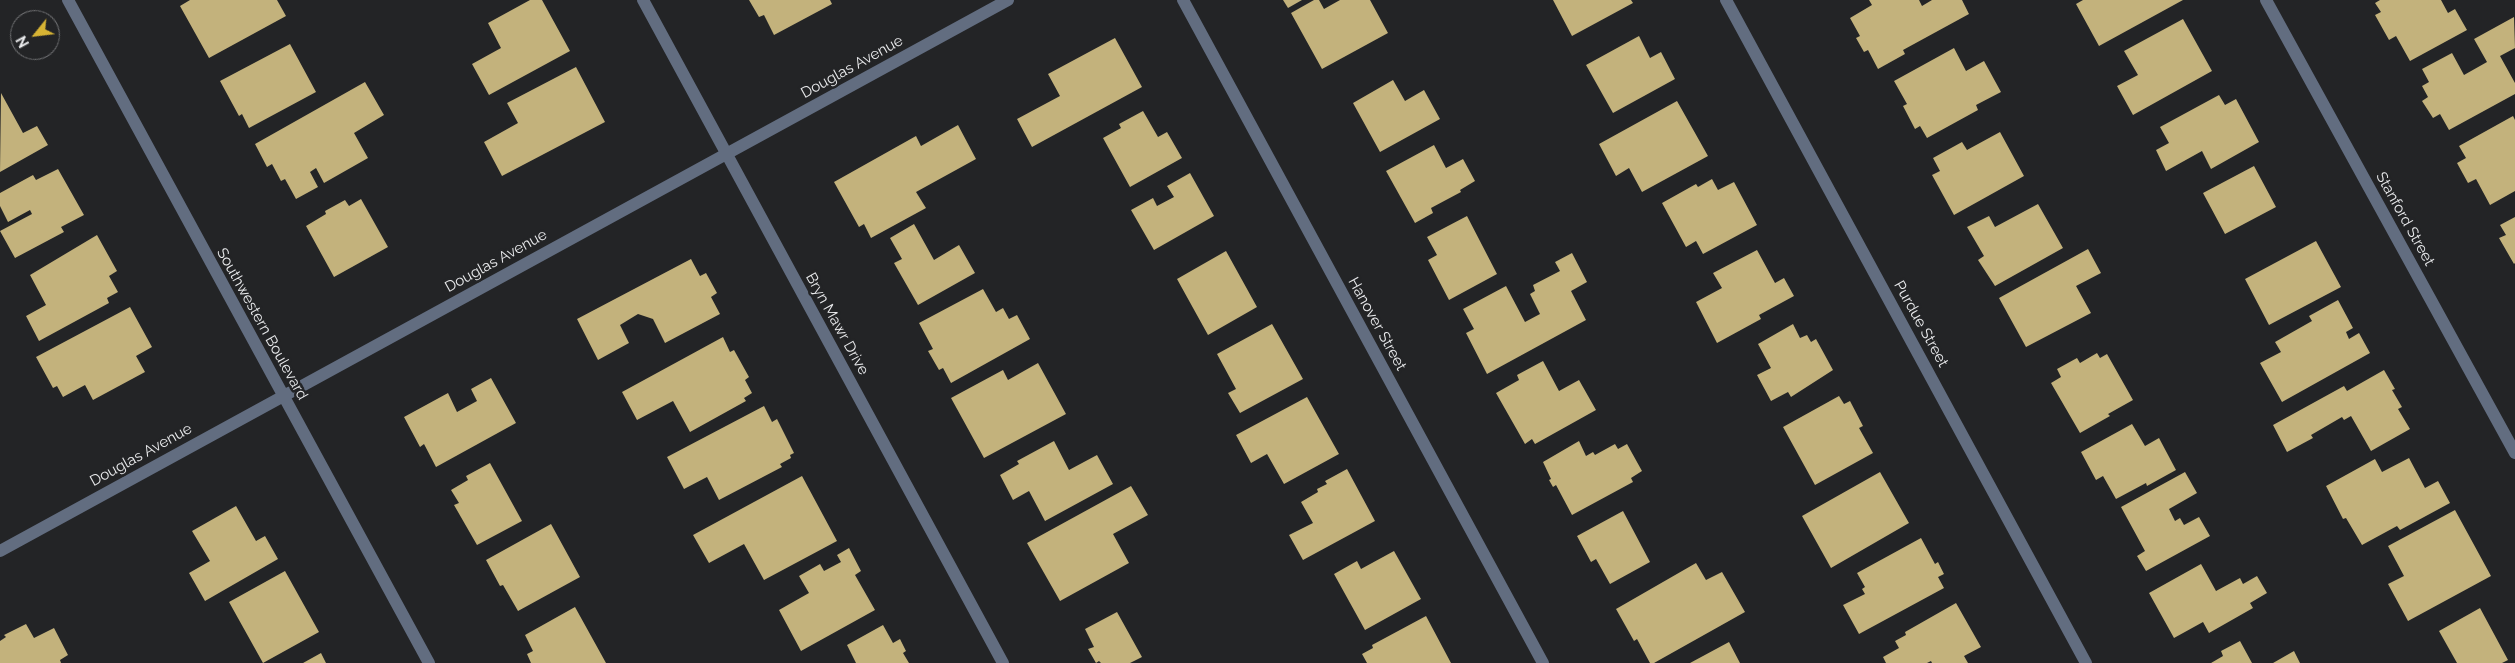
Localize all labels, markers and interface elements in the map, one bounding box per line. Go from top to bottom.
north arrow [10,10,60,60]
street label: Douglas Avenue [798,32,906,102]
text: N [13,33,32,50]
street label: Stanford Street [2372,169,2438,269]
street label: Douglas Avenue [442,226,550,296]
street label: Southwestern Boulevard [213,245,311,403]
street label: Bryn Mawr Drive [801,270,873,378]
street label: Hanover Street [1344,274,1410,374]
street label: Purdue Street [1890,278,1952,370]
street label: Douglas Avenue [87,420,195,490]

